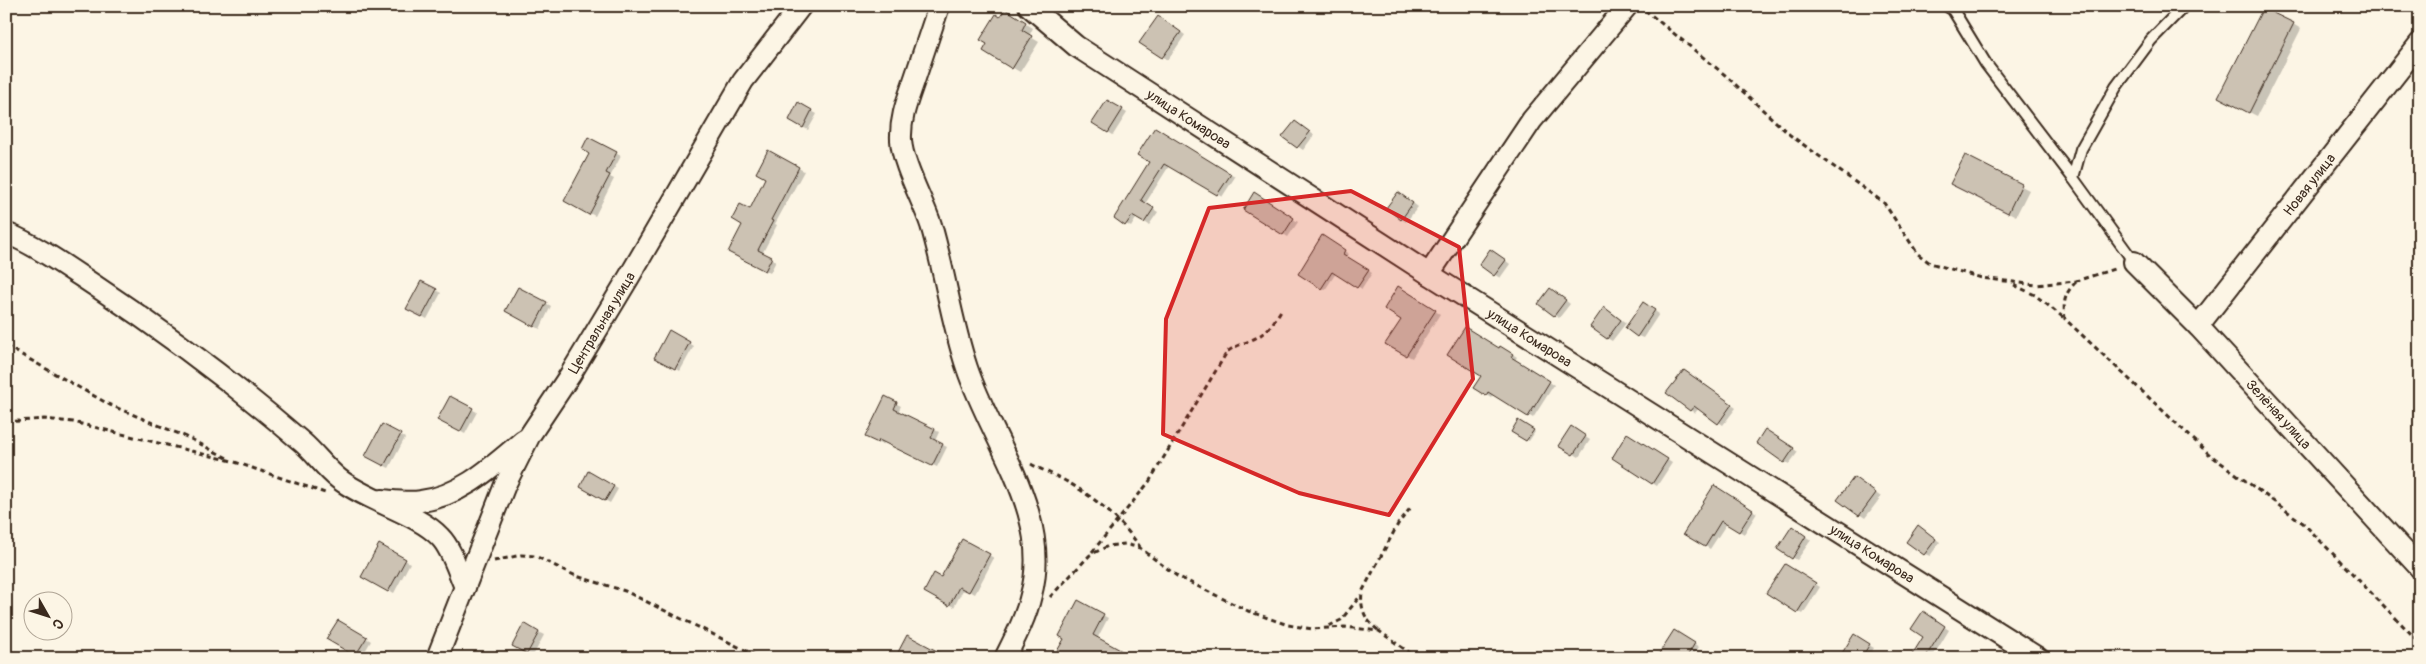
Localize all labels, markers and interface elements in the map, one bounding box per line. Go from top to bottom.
street label: улица Комарова [1142,85,1234,153]
street label: Новая улица [2280,150,2339,219]
street label: Центральная улица [565,269,639,377]
street label: улица Комарова [1483,304,1575,371]
street label: Зелёная улица [2242,376,2315,453]
street label: улица Комарова [1826,520,1918,587]
north arrow [22,592,72,642]
text: С [48,615,67,633]

